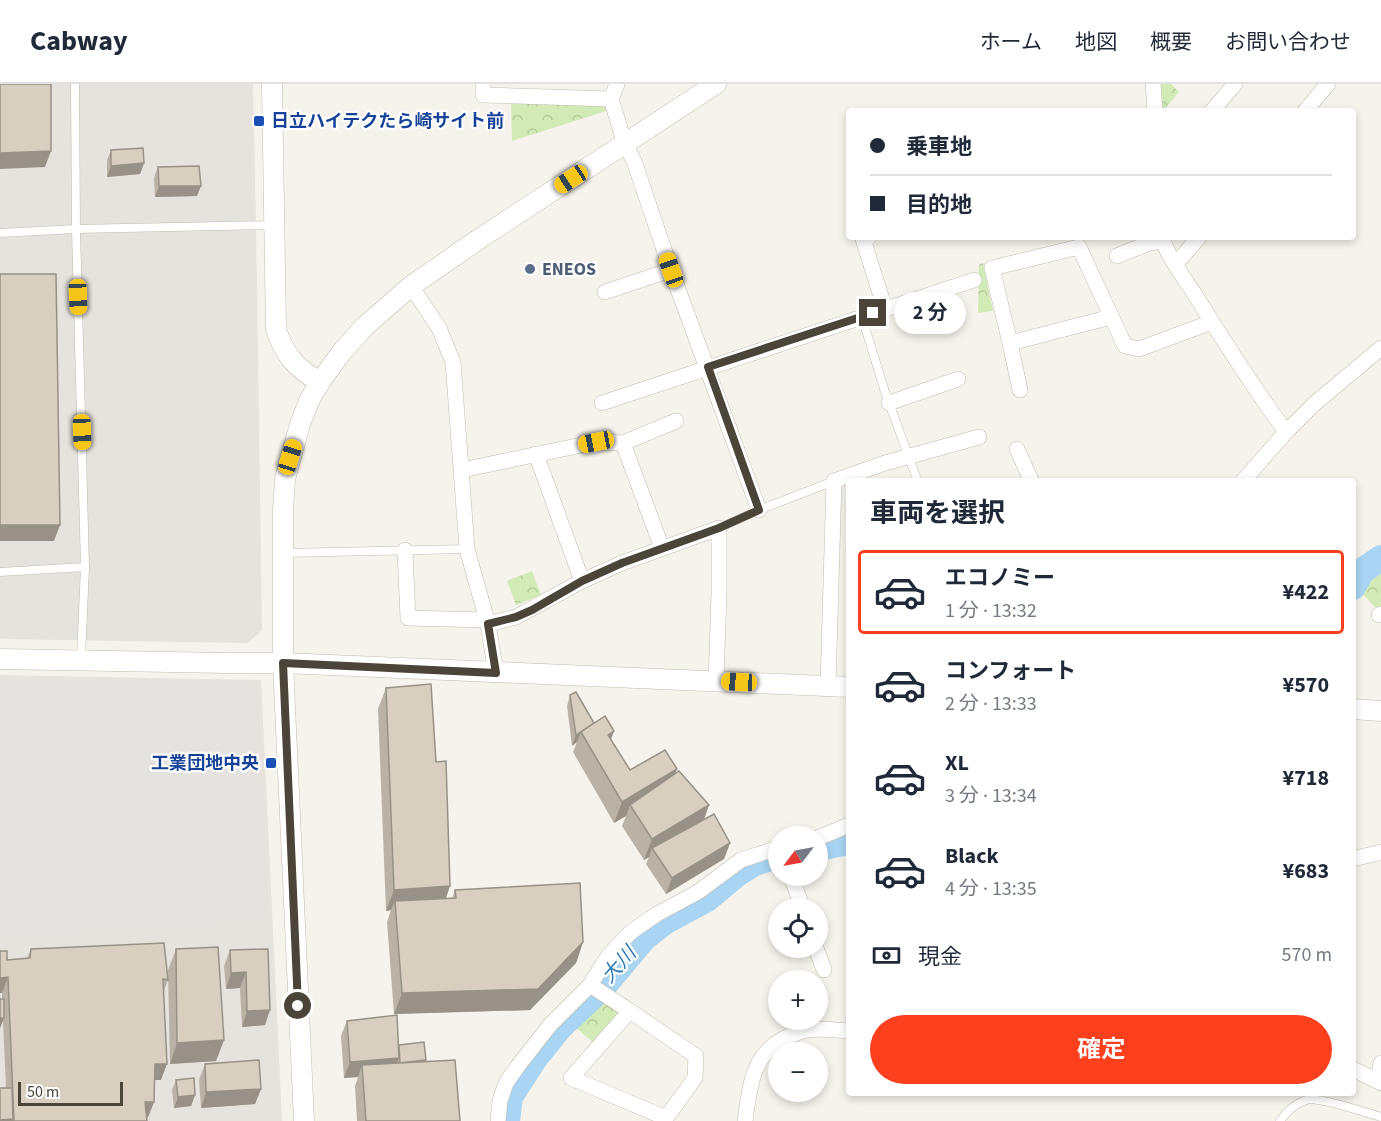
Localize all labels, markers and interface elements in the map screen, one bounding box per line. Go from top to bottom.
text: Cabway [30,21,128,61]
text: ホーム [980,27,1042,57]
text: 地図 [1075,27,1117,57]
text: 概要 [1150,27,1192,57]
text: お問い合わせ [1225,27,1351,57]
place label: 日立ハイテクたら崎サイト前 [271,109,504,134]
marker: 日立ハイテクたら崎サイト前 [252,114,266,128]
text: 乗車地 [906,131,972,163]
car [551,162,591,196]
text: 目的地 [906,189,972,221]
car [657,250,685,290]
place label: ENEOS [542,257,596,282]
marker: ENEOS [523,262,537,276]
car [68,279,88,315]
callout: 2 分 [894,292,966,334]
route end [859,299,886,326]
text: 2 分 [913,299,947,327]
car [72,414,92,450]
car [577,430,615,454]
car [276,437,304,477]
text: 車両を選択 [870,494,1005,533]
text: エコノミー [945,562,1055,594]
icon: car [873,565,927,619]
text: ¥422 [1283,576,1329,608]
text: 1 分 · 13:32 [945,597,1037,625]
text: コンフォート [945,655,1076,687]
icon: car [873,658,927,712]
text: ¥570 [1283,669,1329,701]
car [721,672,757,692]
text: 2 分 · 13:33 [945,690,1037,718]
text: XL [945,747,969,779]
place label: 工業団地中央 [151,751,259,776]
icon: car [873,751,927,805]
marker: 工業団地中央 [264,756,278,770]
text: ¥718 [1283,762,1329,794]
text: 3 分 · 13:34 [945,782,1037,810]
north arrow [768,826,828,886]
map controls [768,826,828,1102]
text: Black [945,840,999,872]
icon: car [873,844,927,898]
text: ¥683 [1283,855,1329,887]
text: 4 分 · 13:35 [945,875,1037,903]
button: locate [768,898,828,958]
water label: 大川 [595,939,644,989]
icon: cash [870,939,903,972]
text: 現金 [918,941,962,973]
text: 570 m [1282,941,1332,969]
button: + [768,970,828,1030]
route start [284,992,311,1019]
button: 確定 [870,1015,1332,1084]
button: − [768,1042,828,1102]
scale bar [18,1079,123,1106]
text: 50 m [27,1081,59,1103]

